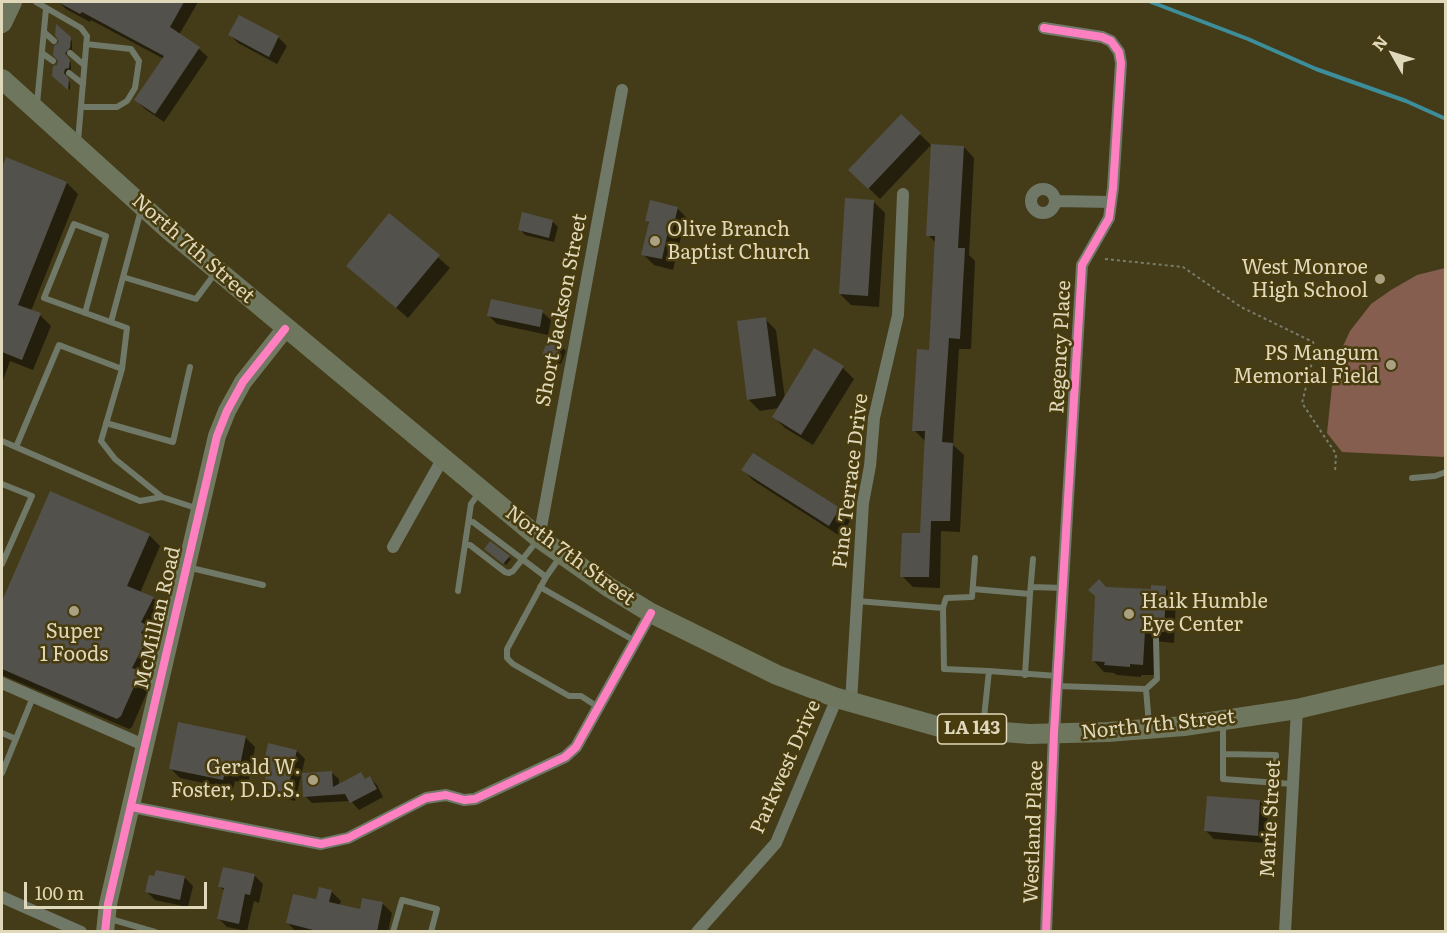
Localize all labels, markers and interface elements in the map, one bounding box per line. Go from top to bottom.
north arrow [1363,24,1423,84]
text: N [1365,30,1393,55]
street label: North 7th Street [127,189,259,309]
street label: Short Jackson Street [532,211,592,409]
place label: Olive Branch Baptist Church [667,218,810,265]
marker: Olive Branch Baptist Church [648,234,662,248]
place label: West Monroe High School [1241,256,1368,303]
marker: West Monroe High School [1373,272,1387,286]
street label: Regency Place [1046,280,1076,414]
place label: PS Mangum Memorial Field [1233,342,1379,389]
marker: PS Mangum Memorial Field [1384,358,1398,372]
street label: Pine Terrace Drive [828,392,874,570]
street label: North 7th Street [500,501,640,611]
street label: McMillan Road [130,544,186,692]
place label: Haik Humble Eye Center [1141,590,1268,637]
marker: Super 1 Foods [67,604,81,618]
marker: Haik Humble Eye Center [1122,607,1136,621]
place label: Super 1 Foods [40,620,108,667]
street label: Parkwest Drive [746,696,826,838]
street label: North 7th Street [1080,705,1236,745]
road number: LA 143 [938,714,1006,744]
place label: Gerald W. Foster, D.D.S. [171,756,301,803]
street label: Marie Street [1256,759,1286,879]
street label: Westland Place [1020,760,1048,904]
marker: Gerald W. Foster, D.D.S. [306,773,320,787]
scale bar [27,870,210,908]
text: 100 m [35,879,84,906]

